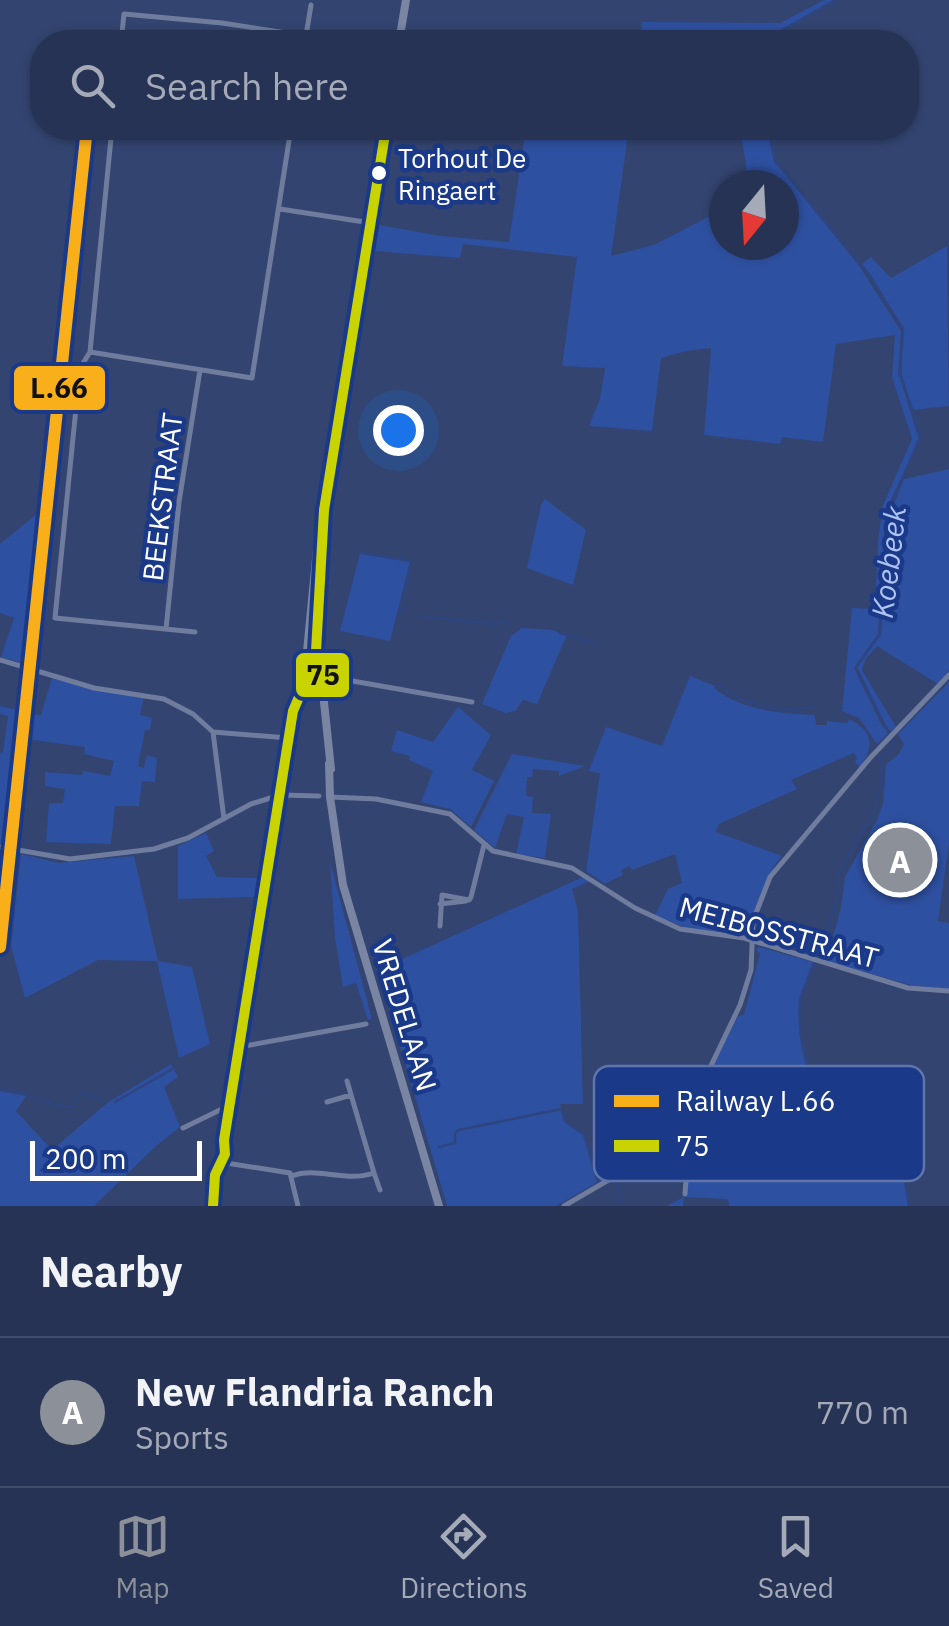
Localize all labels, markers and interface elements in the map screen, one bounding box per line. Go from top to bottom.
search box [30,30,919,140]
icon: search [65,58,120,113]
text: Search here [145,61,349,110]
place label: Torhout De Ringaert [398,141,526,207]
marker: Torhout De Ringaert [369,163,389,183]
north arrow [709,170,799,260]
line badge: L.66 [12,364,107,412]
text: L.66 [30,369,88,406]
your location [373,405,424,456]
street label: BEEKSTRAAT [133,411,191,583]
water label: Koebeek [862,503,914,620]
line badge: 75 [294,651,351,699]
text: 75 [306,656,340,693]
pin: A [868,822,932,898]
street label: MEIBOSSTRAAT [675,888,883,976]
street label: VREDELAAN [364,934,446,1096]
legend [594,1066,924,1181]
text: Railway L.66 [676,1082,836,1119]
text: 75 [676,1127,710,1164]
scale bar [30,1136,202,1180]
text: 200 m [45,1140,126,1177]
text: Nearby [40,1244,182,1299]
text: New Flandria Ranch [135,1367,494,1416]
text: A [62,1391,83,1433]
text: 770 m [816,1391,909,1433]
text: Sports [135,1416,229,1458]
tab: Map [115,1509,170,1606]
tab: Directions [400,1509,528,1606]
tab: Saved [758,1509,834,1606]

